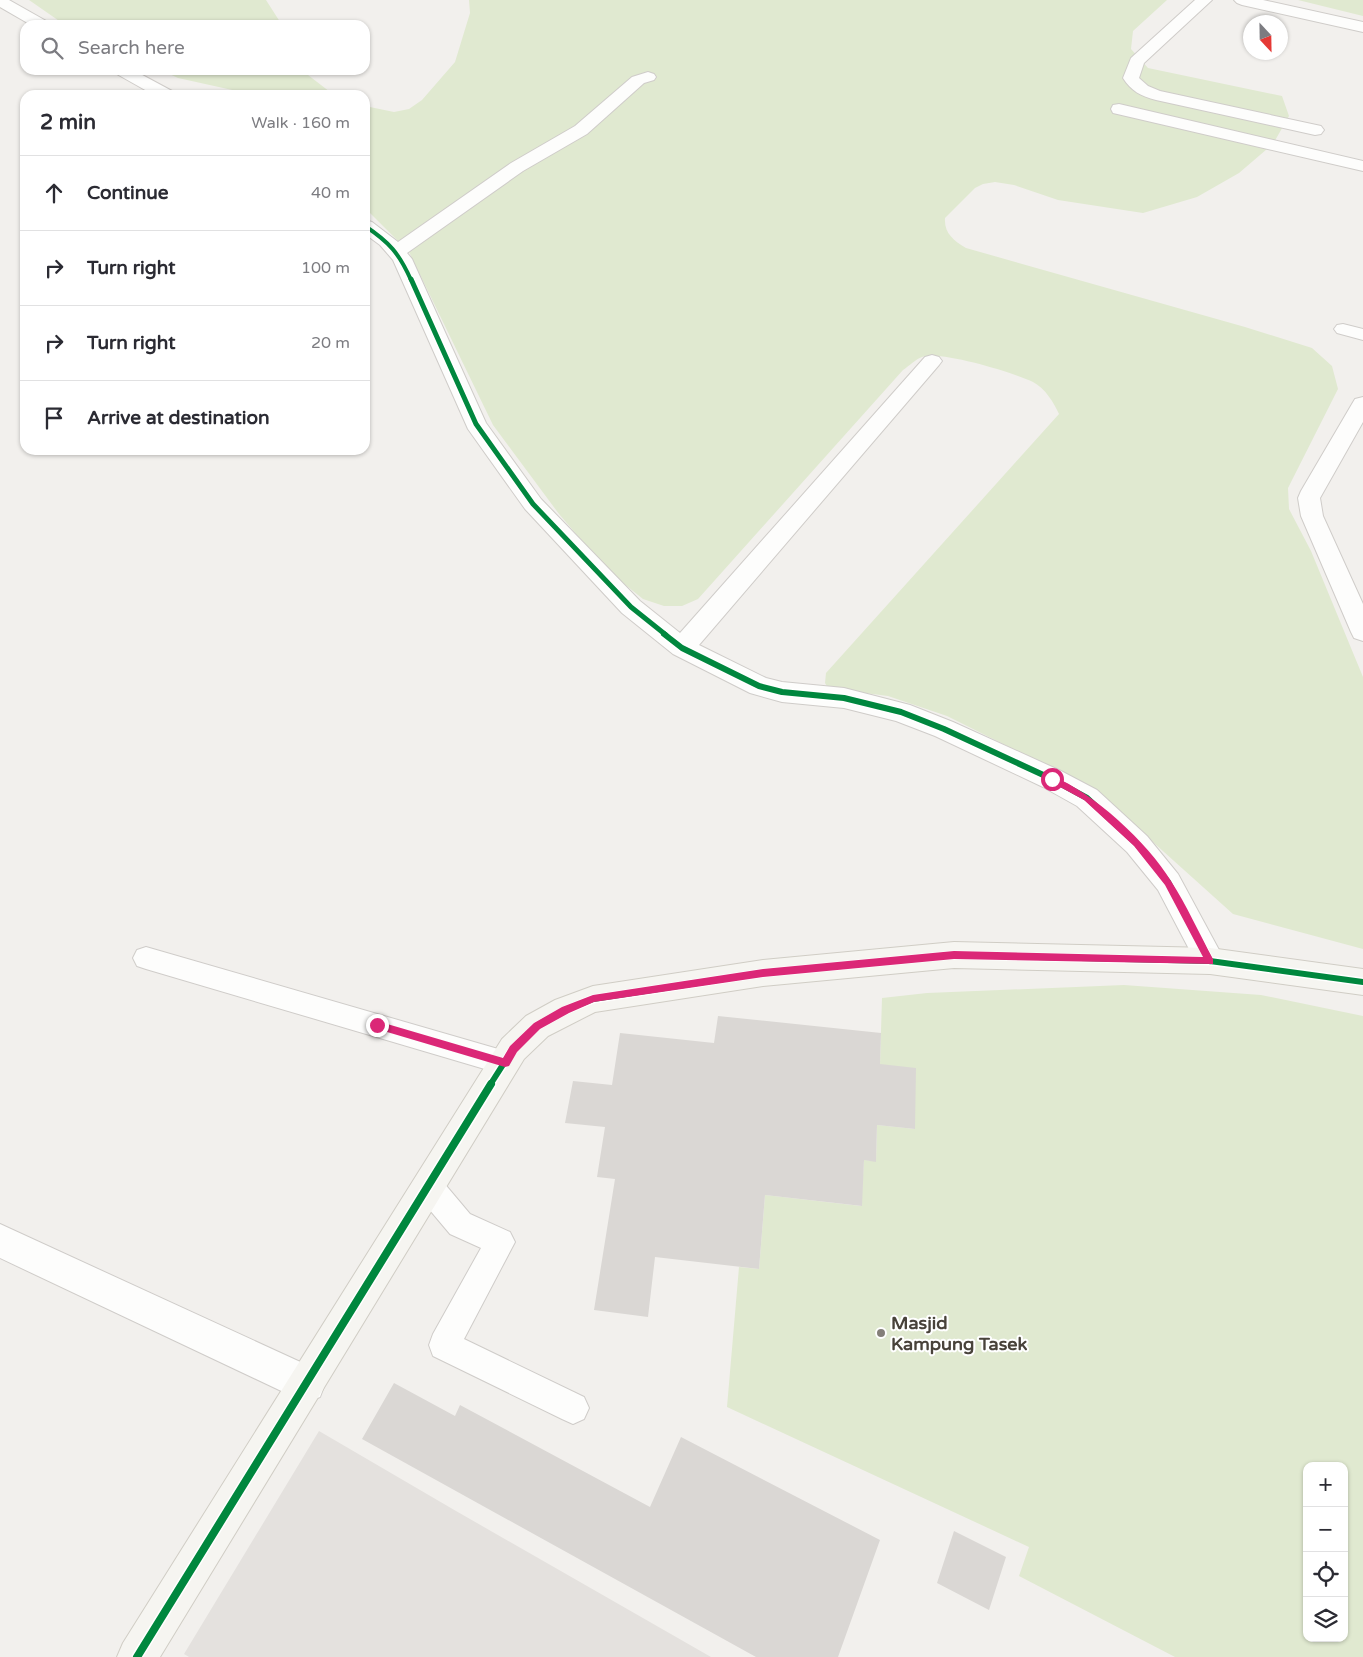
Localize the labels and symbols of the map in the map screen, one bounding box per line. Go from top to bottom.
north arrow [1243,15,1288,60]
route start [1041,768,1064,791]
route end [366,1014,389,1037]
place label: Masjid Kampung Tasek [891,1312,1027,1355]
marker: Masjid Kampung Tasek [875,1327,887,1339]

